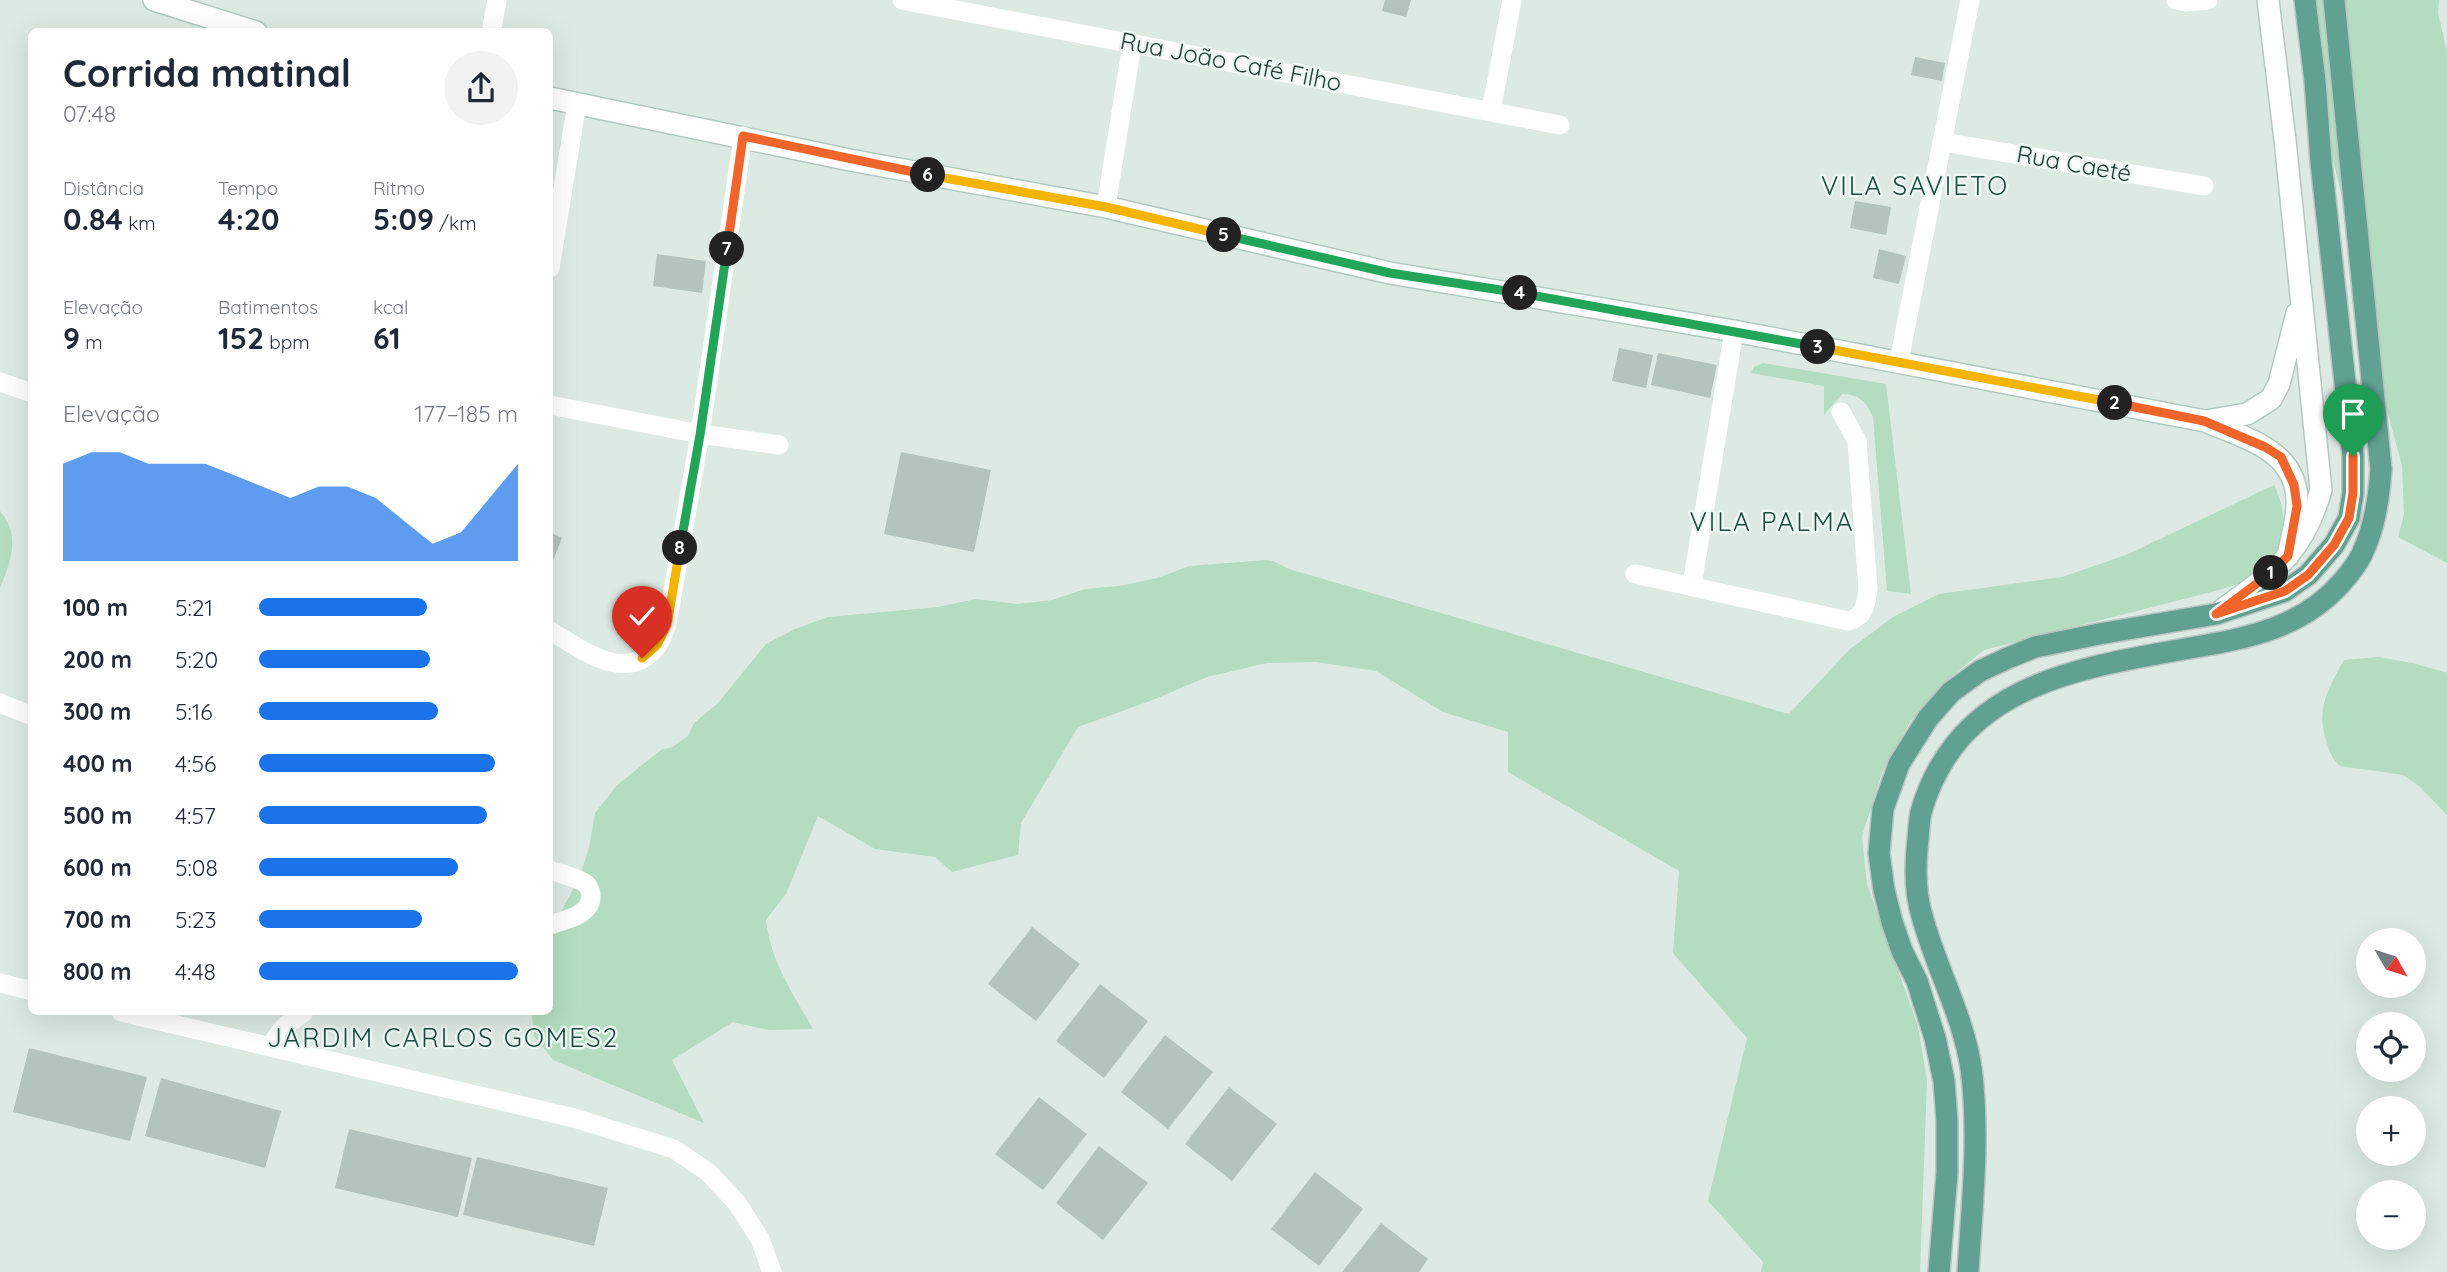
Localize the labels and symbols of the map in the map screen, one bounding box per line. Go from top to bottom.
street label: Rua João Café Filho [1118,25,1344,97]
street label: Rua Caeté [2014,138,2134,188]
pin: 6 [911,158,946,192]
district label: VILA SAVIETO [1821,169,2009,202]
pin: 5 [1206,218,1242,252]
pin: 7 [710,232,744,266]
pin: 4 [1502,276,1538,310]
pin: 3 [1800,330,1836,364]
pin [2323,384,2383,456]
pin: 2 [2098,386,2132,420]
district label: VILA PALMA [1690,505,1854,538]
pin: 8 [662,530,698,566]
pin: 1 [2254,556,2288,590]
pin [612,586,672,658]
north arrow [2356,928,2426,998]
district label: JARDIM CARLOS GOMES2 [267,1021,619,1054]

